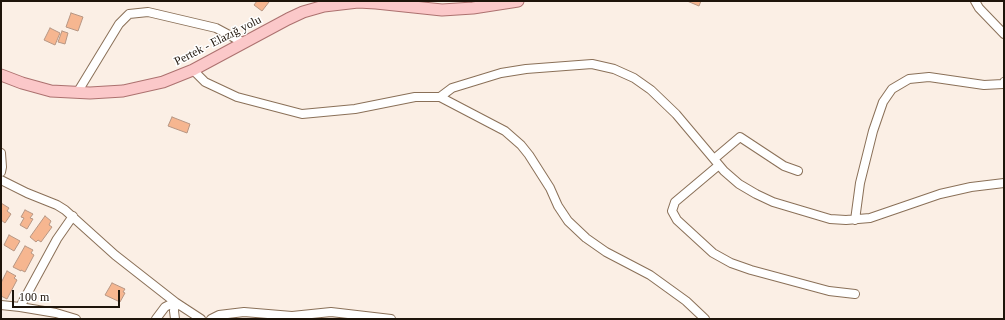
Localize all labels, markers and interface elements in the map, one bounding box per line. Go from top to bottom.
street label: Pertek - Elazığ yolu [172,13,264,69]
scale bar [14,282,122,308]
text: 100 m [19,290,49,304]

